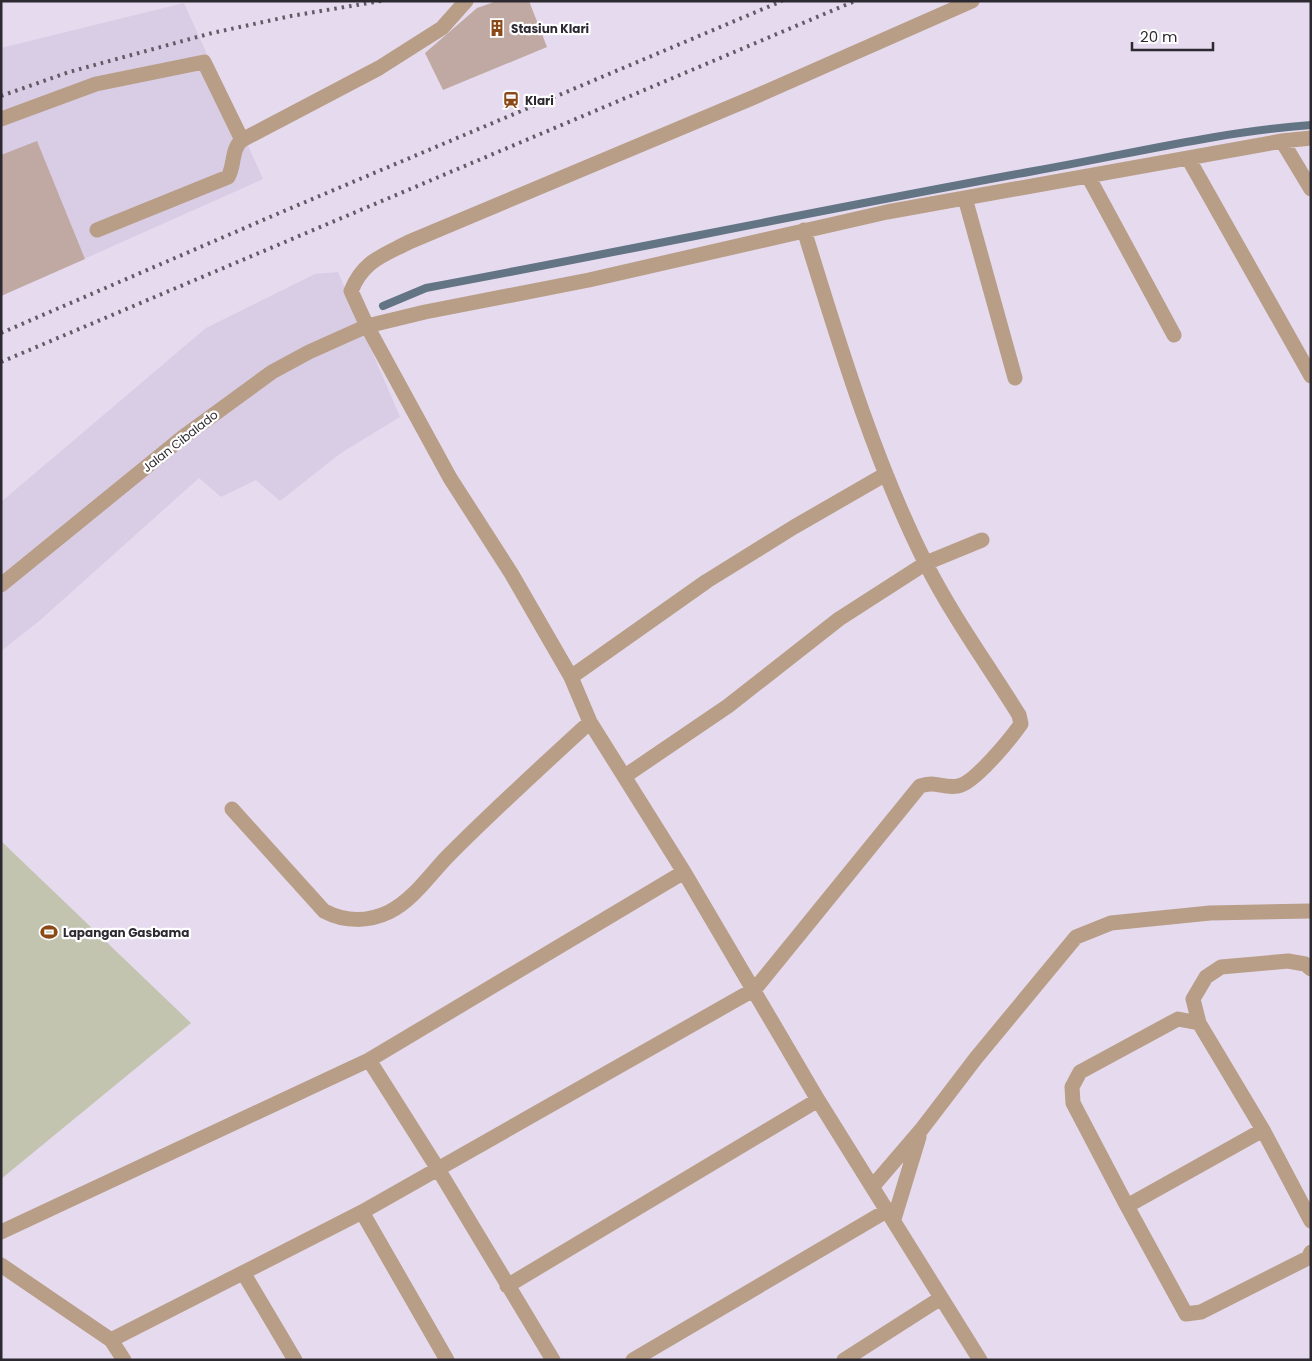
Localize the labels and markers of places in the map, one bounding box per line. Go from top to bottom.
building icon: Stasiun Klari [487,18,507,38]
place label: Stasiun Klari [511,20,589,37]
station icon: Klari [501,90,521,110]
place label: Klari [525,92,554,109]
sports icon: Lapangan Gasbama [39,922,59,942]
place label: Lapangan Gasbama [63,924,189,941]

